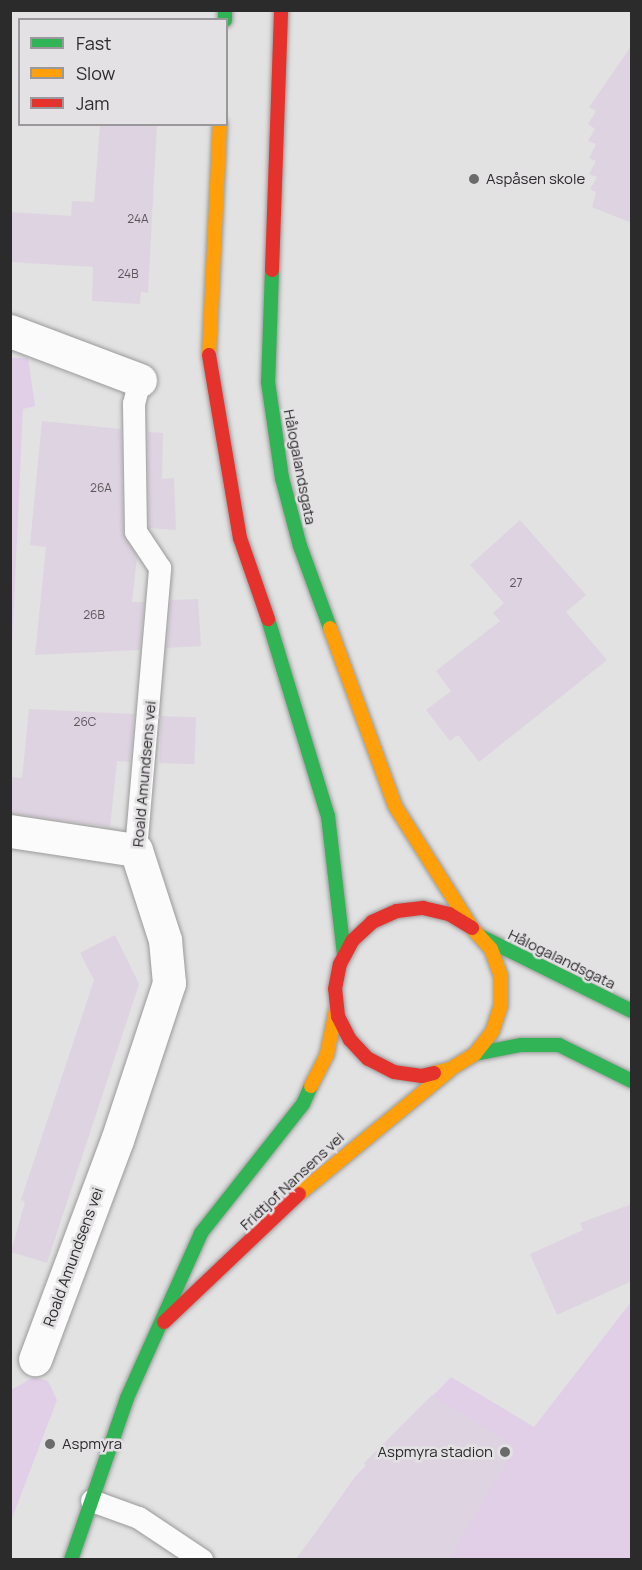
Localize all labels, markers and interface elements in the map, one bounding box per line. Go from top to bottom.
legend [18,18,228,126]
text: Fast [76,31,111,55]
text: Slow [76,61,115,85]
text: Jam [76,91,110,115]
place label: Aspåsen skole [486,170,585,188]
marker: Aspåsen skole [467,172,481,186]
house number: 24A [127,212,149,226]
house number: 24B [117,267,139,281]
street label: Hålogalandsgata [280,408,320,526]
house number: 26A [90,481,112,495]
house number: 27 [510,576,522,590]
house number: 26B [83,608,105,622]
street label: Roald Amundsens vei [129,700,159,848]
house number: 26C [74,715,96,729]
street label: Hålogalandsgata [505,925,619,993]
street label: Fridtjof Nansens vei [236,1128,348,1234]
street label: Roald Amundsens vei [39,1185,107,1329]
place label: Aspmyra [62,1435,122,1453]
marker: Aspmyra [43,1437,57,1451]
place label: Aspmyra stadion [378,1443,493,1461]
marker: Aspmyra stadion [498,1445,512,1459]

